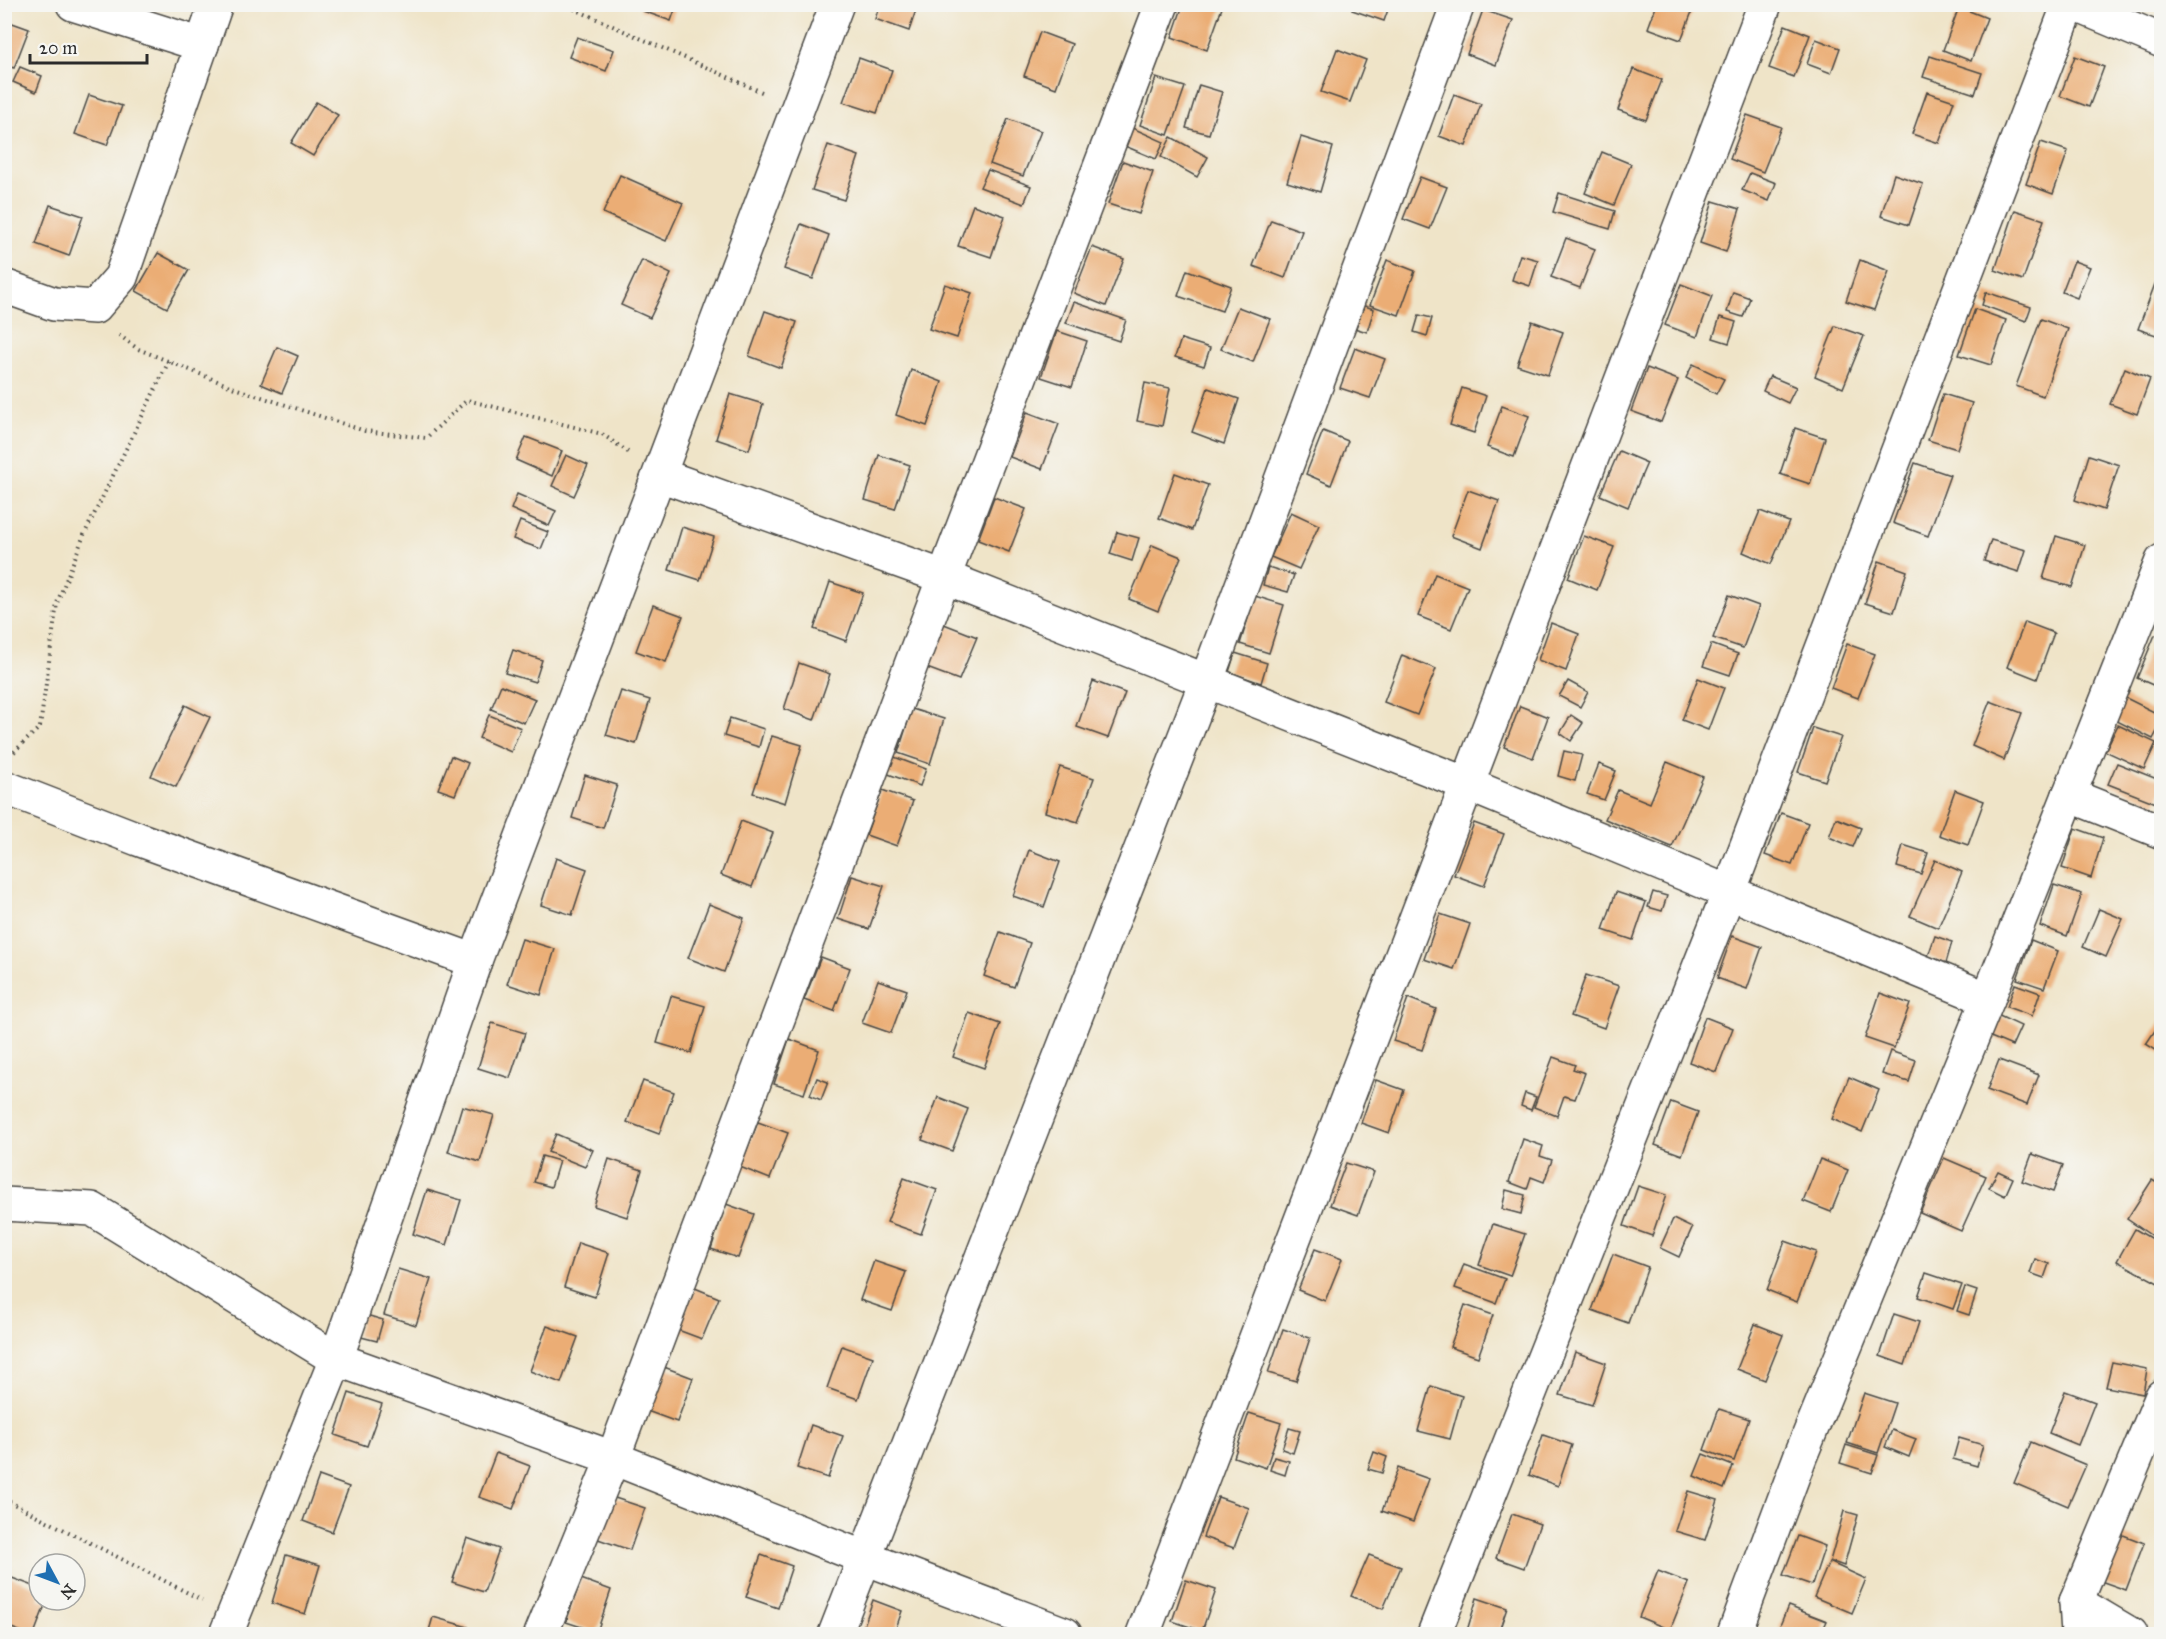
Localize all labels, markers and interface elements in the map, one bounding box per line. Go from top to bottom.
scale bar [30,27,147,65]
text: 20 m [39,37,77,59]
north arrow [27,1552,87,1612]
text: N [56,1580,80,1603]

